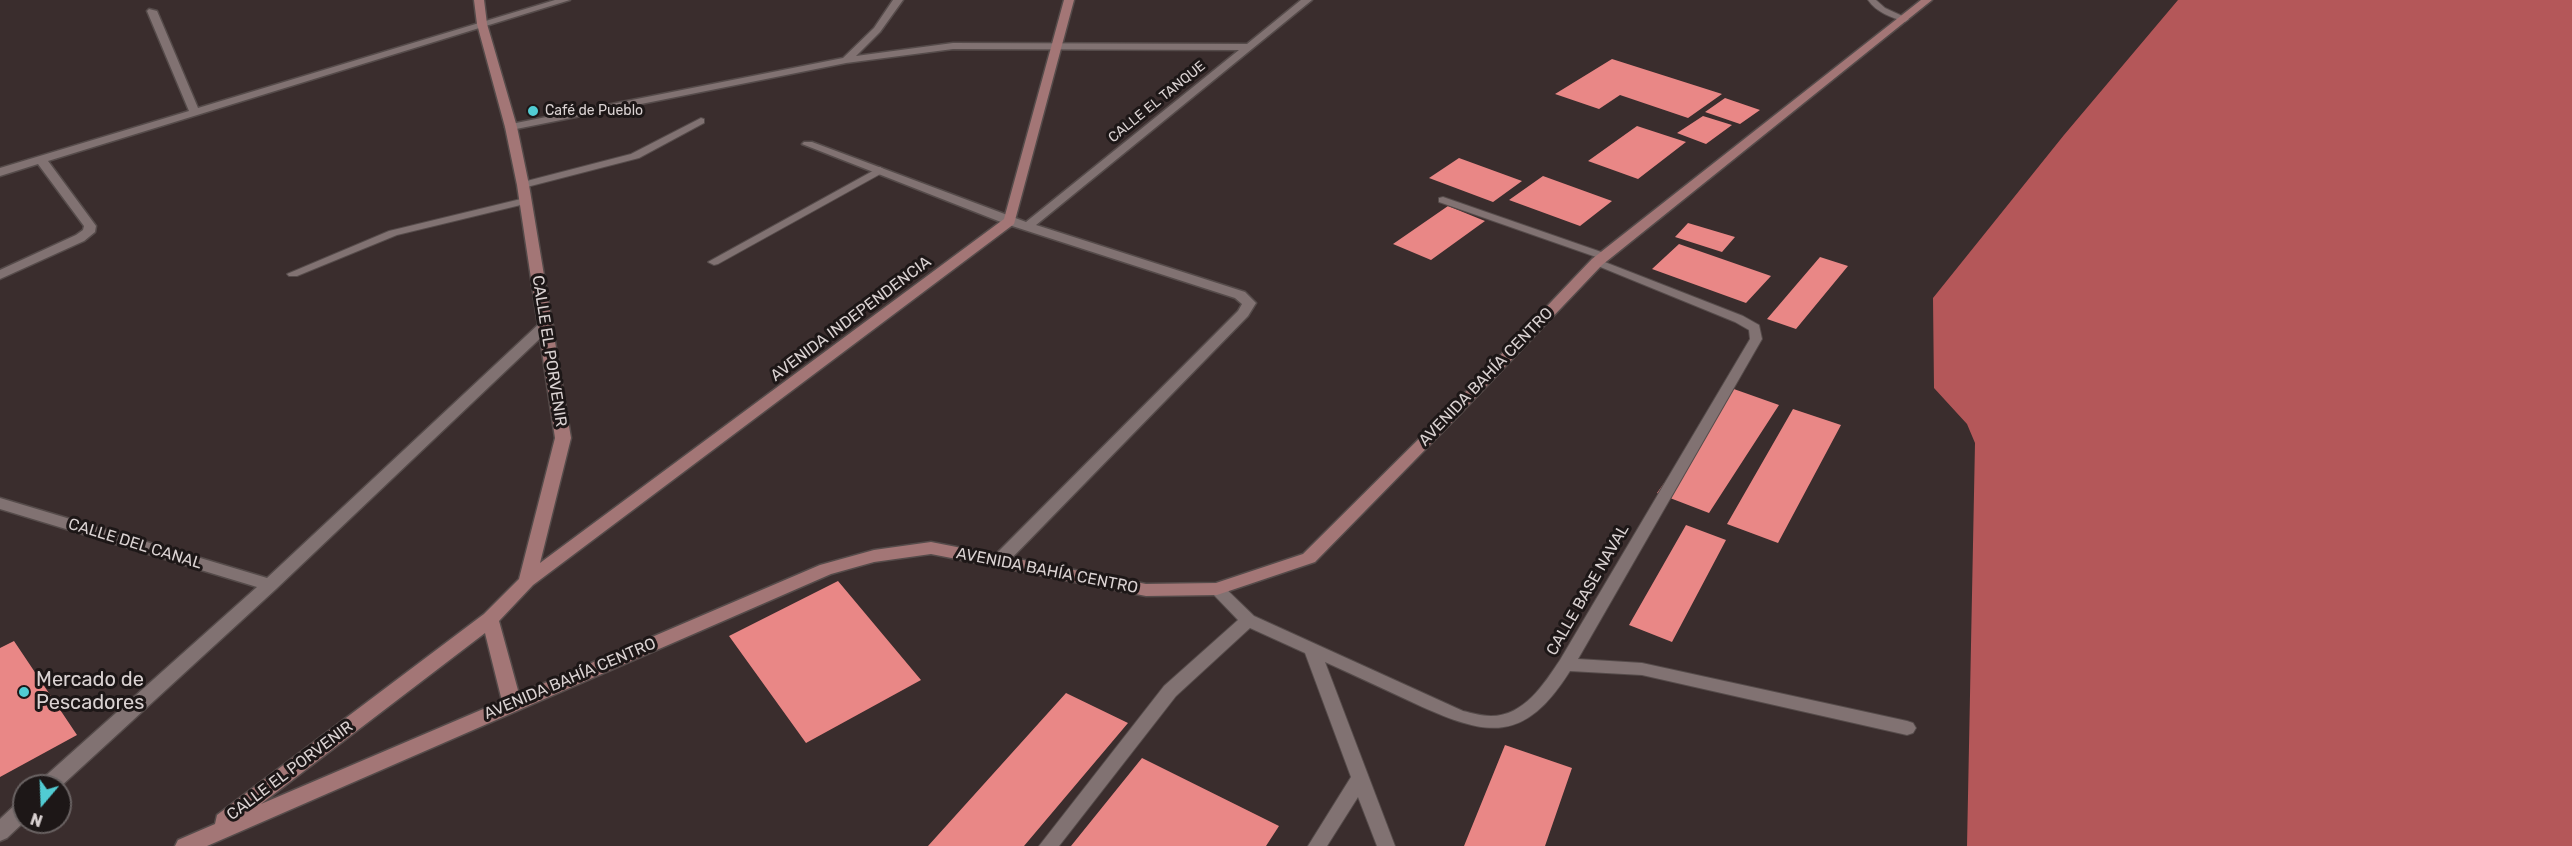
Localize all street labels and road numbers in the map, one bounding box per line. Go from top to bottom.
street label: CALLE EL TANQUE [1105,58,1209,146]
street label: AVENIDA INDEPENDENCIA [767,252,935,386]
street label: CALLE EL PORVENIR [528,274,570,428]
street label: AVENIDA BAHÍA CENTRO [1415,304,1557,450]
street label: CALLE DEL CANAL [66,515,204,573]
street label: CALLE BASE NAVAL [1543,521,1633,659]
street label: AVENIDA BAHÍA CENTRO [954,544,1140,598]
street label: AVENIDA BAHÍA CENTRO [481,634,659,724]
street label: CALLE EL PORVENIR [223,717,357,825]

